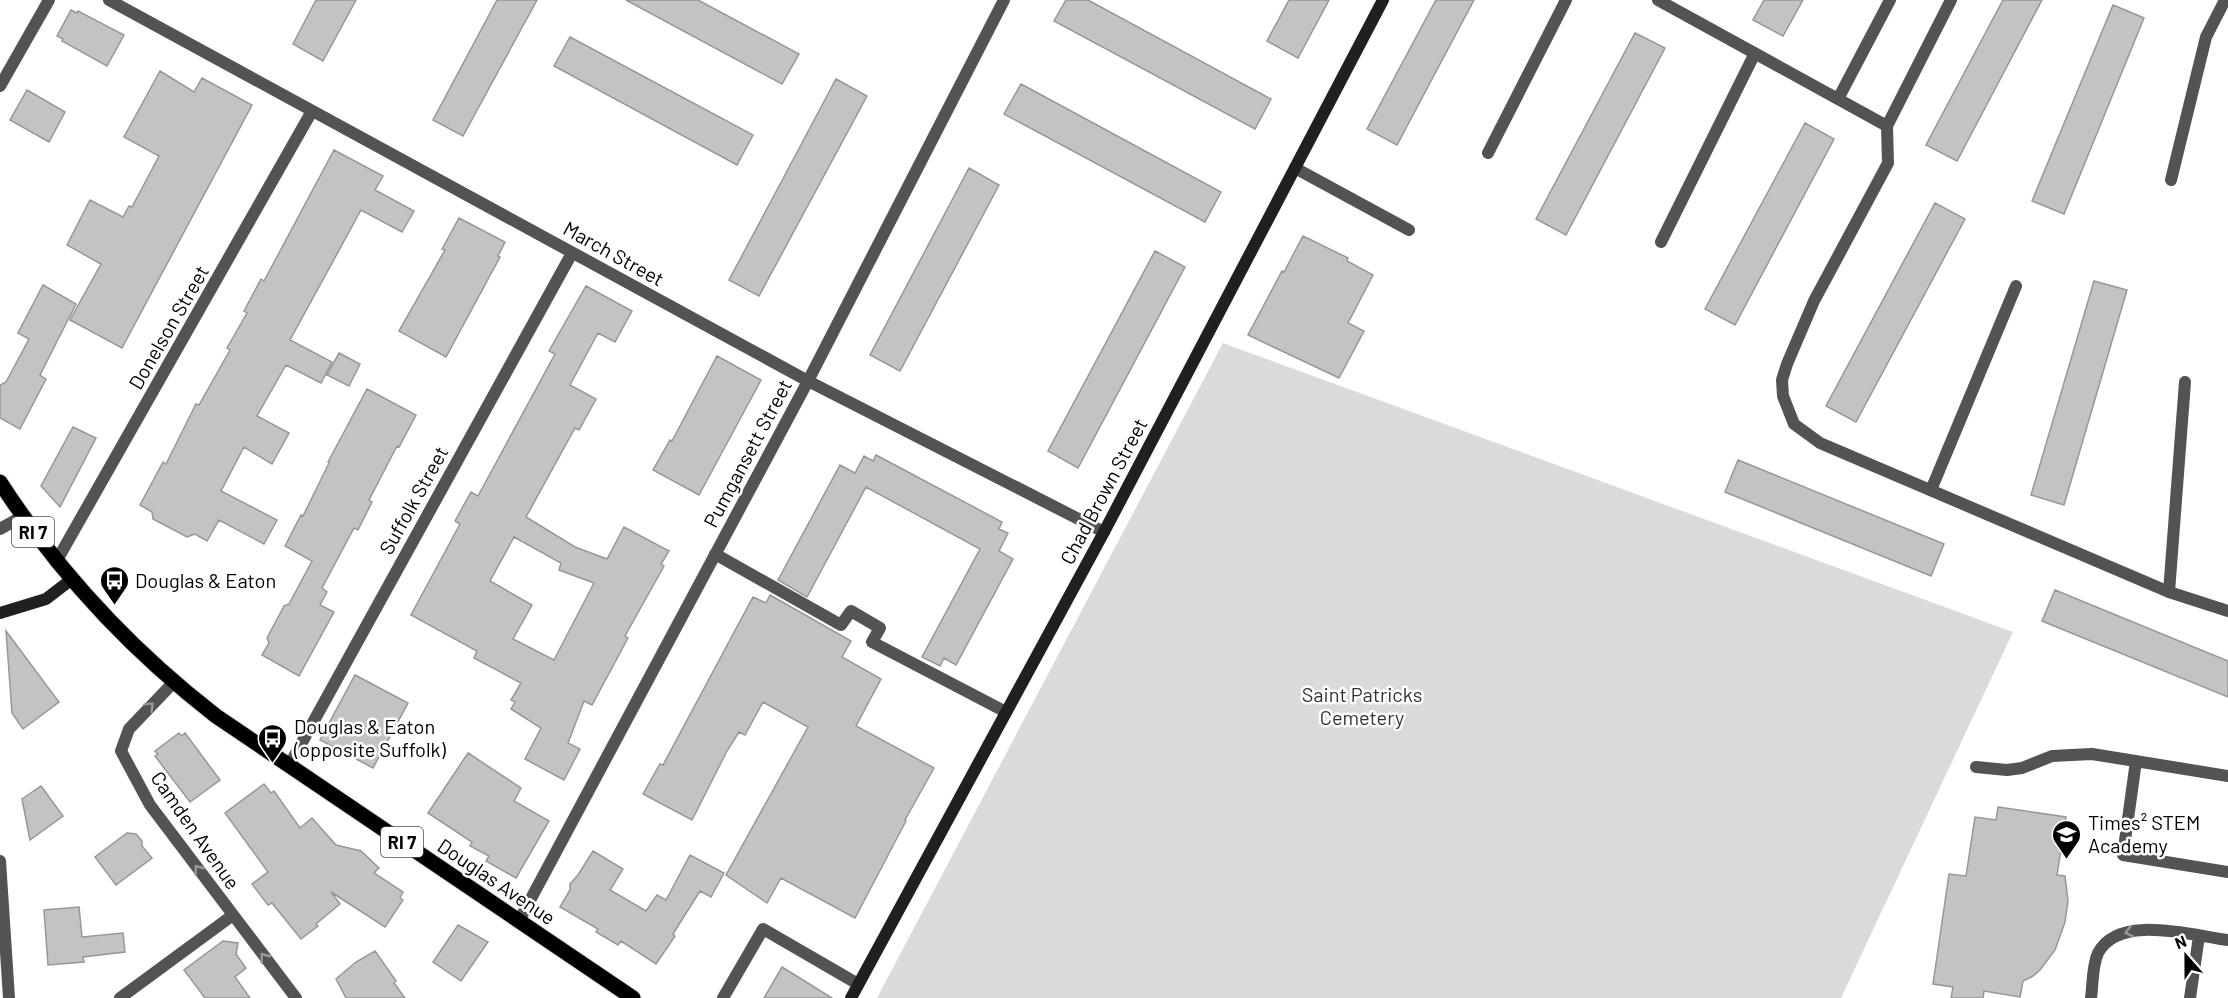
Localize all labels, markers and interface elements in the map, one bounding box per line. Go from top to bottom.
street label: March Street [559,215,669,291]
street label: Donelson Street [123,261,213,393]
street label: Pumgansett Street [698,375,796,531]
street label: Chad Brown Street [1054,414,1152,568]
street label: Suffolk Street [373,442,453,558]
road number: RI 7 [12,517,54,547]
bus stop icon: Douglas & Eaton [98,564,130,606]
place label: Douglas & Eaton [135,568,276,592]
park label: Saint Patricks Cemetery [1302,682,1422,729]
one-way arrow [143,703,154,713]
place label: Douglas & Eaton (opposite Suffolk) [293,714,447,761]
bus stop icon: Douglas & Eaton (opposite Suffolk) [257,722,289,764]
street label: Camden Avenue [146,766,246,894]
place label: Times² STEM Academy [2088,810,2200,857]
school or university icon: Times² STEM Academy [2051,818,2083,860]
road number: RI 7 [381,827,423,857]
street label: Douglas Avenue [434,833,560,929]
one-way arrow [194,864,205,875]
one-way arrow [2124,925,2134,938]
north arrow [2156,926,2216,986]
text: N [2172,931,2189,952]
one-way arrow [261,952,272,963]

